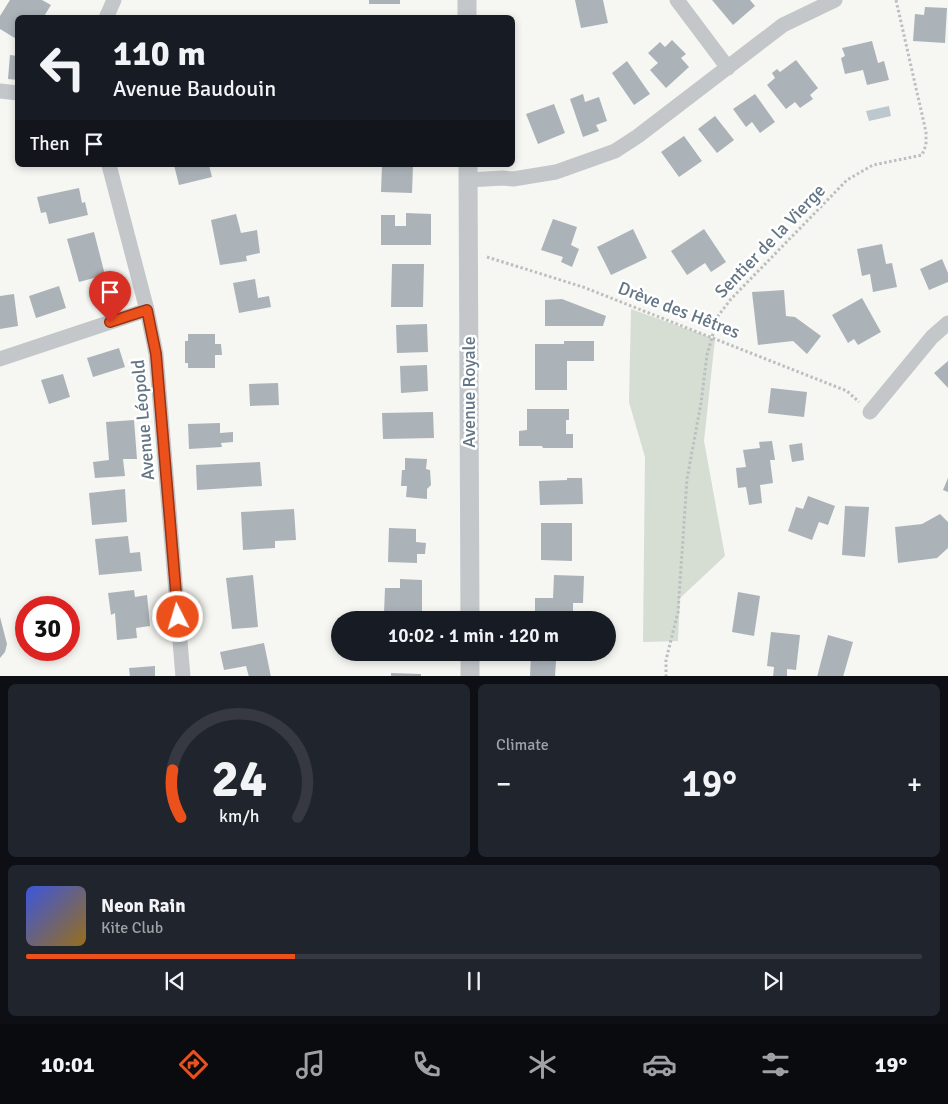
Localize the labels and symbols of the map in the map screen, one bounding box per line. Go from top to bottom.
street label: Sentier de la Vierge [710,179,830,303]
pin [89,271,131,322]
street label: Drève des Hêtres [615,277,743,343]
street label: Avenue Royale [458,336,480,448]
street label: Avenue Léopold [127,359,159,481]
position arrow [151,590,203,642]
speed limit sign: 30 [15,596,80,661]

